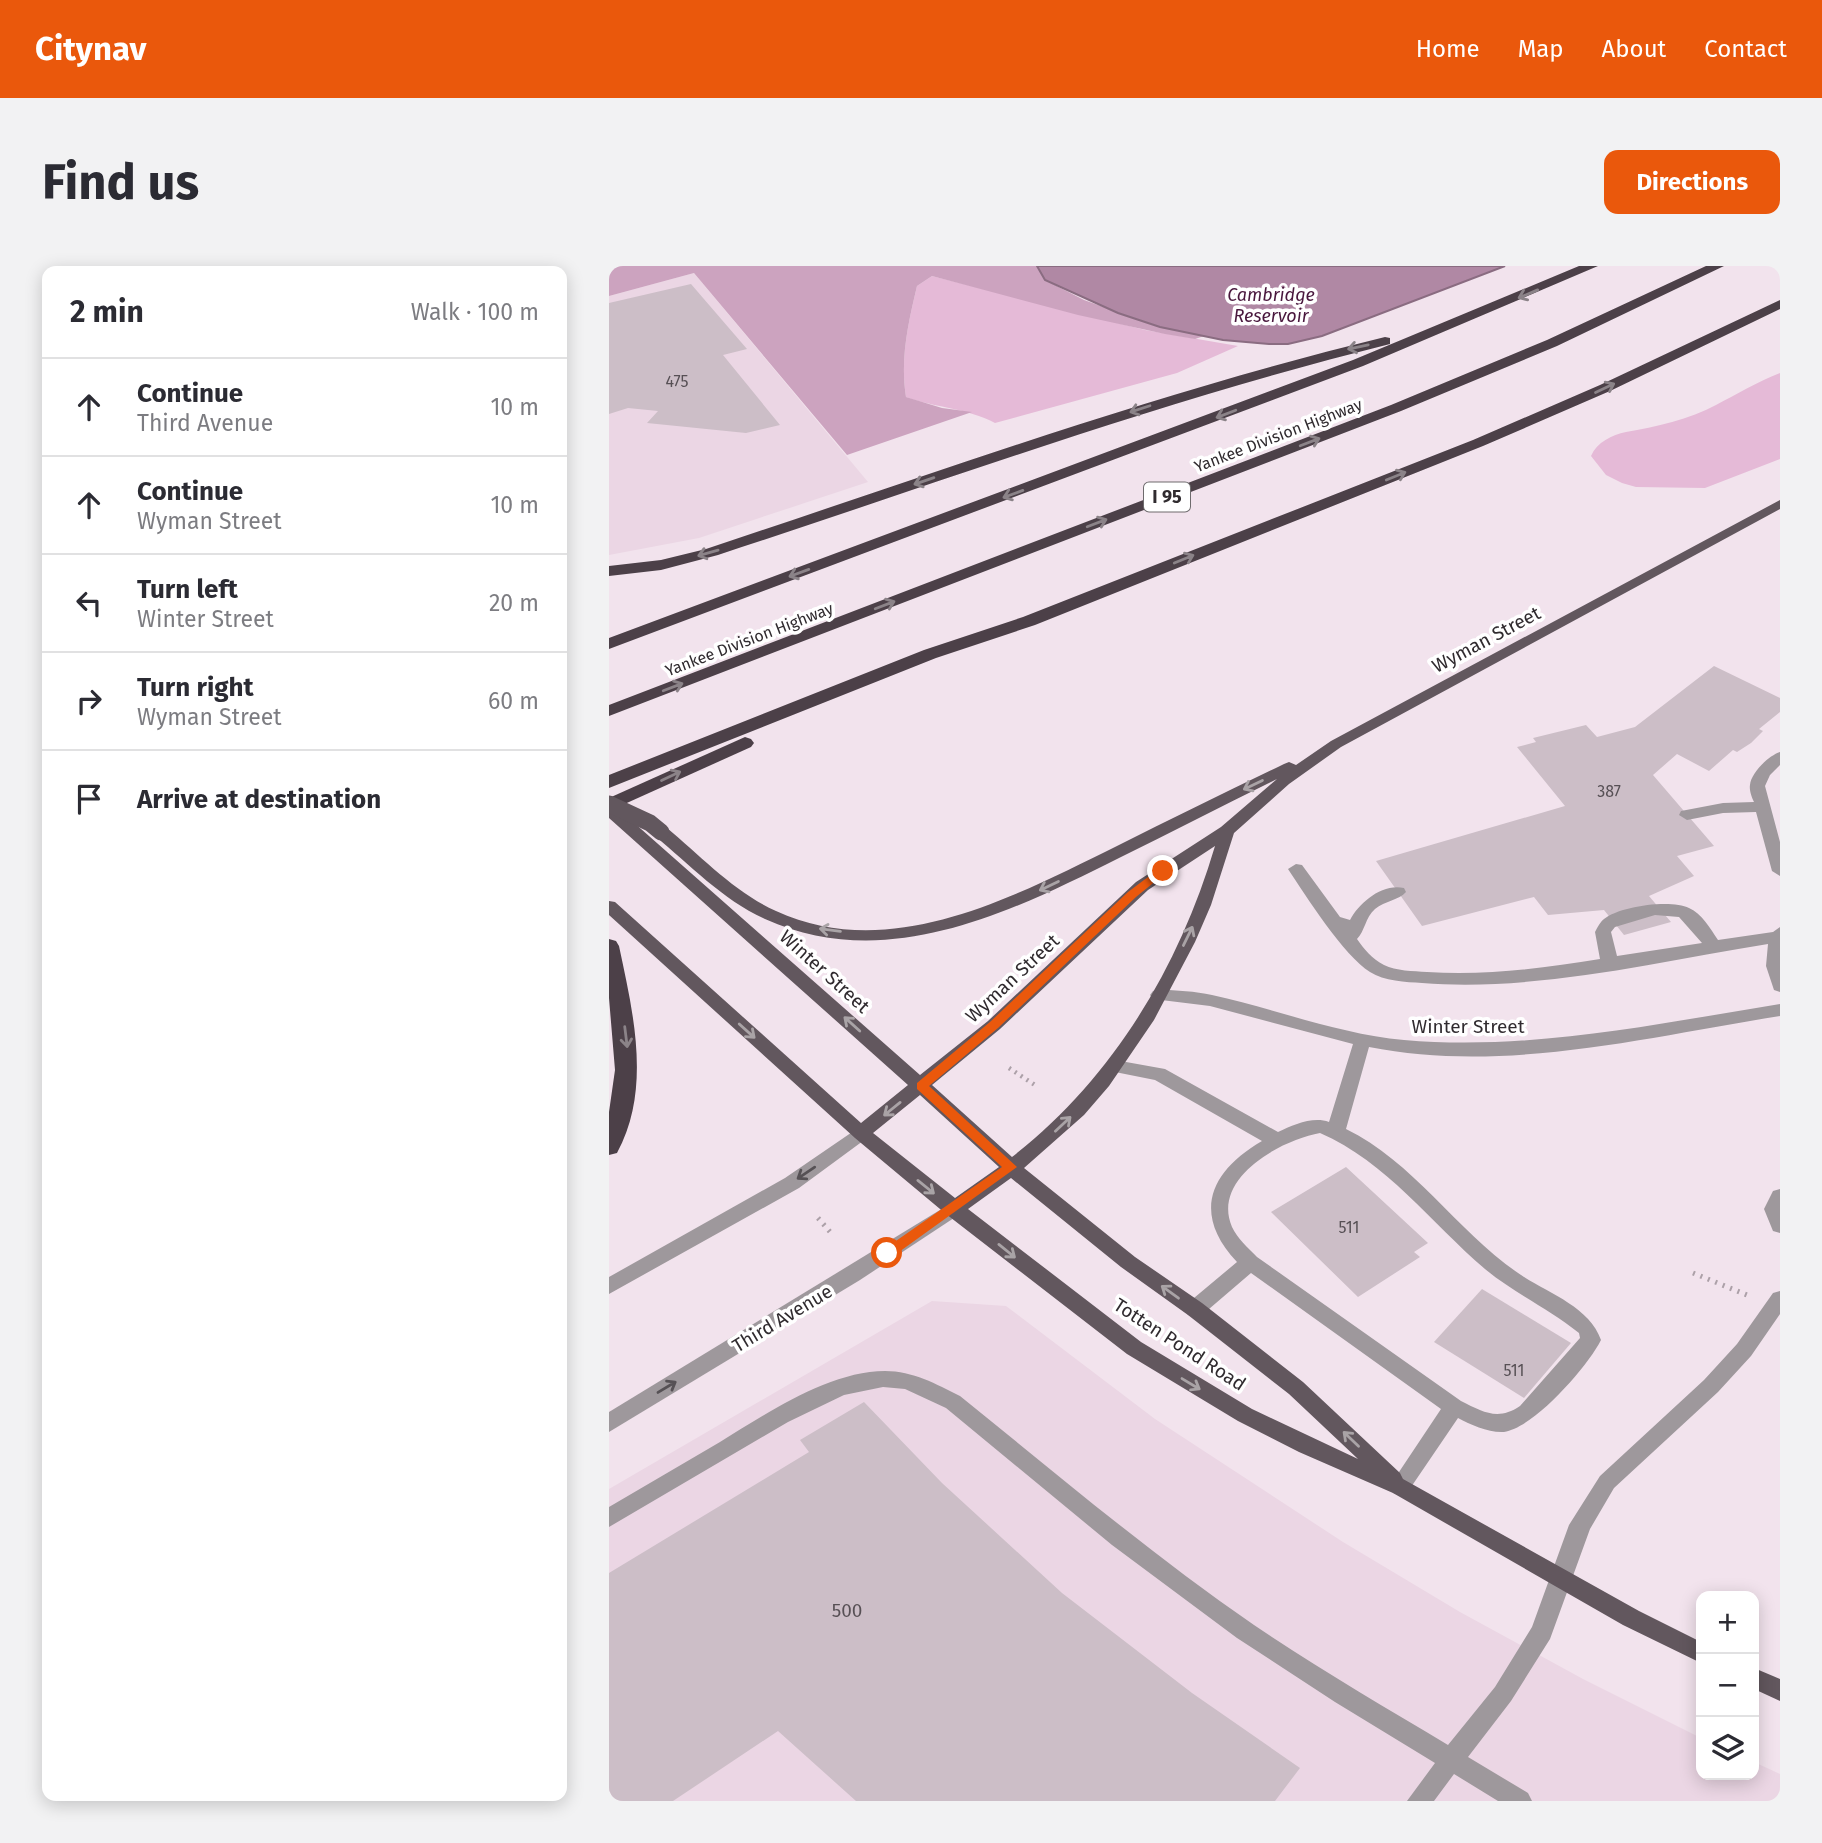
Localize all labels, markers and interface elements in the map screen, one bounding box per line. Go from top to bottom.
text: Citynav [35,29,147,69]
text: Home [1416,35,1480,63]
text: Map [1518,35,1564,63]
text: About [1602,35,1666,63]
text: Contact [1704,35,1787,63]
button: Directions [1604,150,1780,214]
text: Find us [42,153,199,212]
water label: Cambridge Reservoir [1227,284,1315,327]
one-way arrow [1518,288,1540,301]
text: 2 min [70,294,144,330]
text: Walk · 100 m [411,298,539,326]
one-way arrow [1347,341,1370,355]
house number: 475 [665,372,689,391]
text: Continue [137,378,243,409]
one-way arrow [1594,381,1615,394]
icon: ahead [70,388,108,426]
text: 10 m [490,393,539,421]
street label: Yankee Division Highway [1192,395,1365,476]
one-way arrow [1129,404,1151,416]
text: Third Avenue [137,409,273,437]
one-way arrow [1215,409,1237,422]
one-way arrow [1298,434,1320,447]
one-way arrow [1384,468,1406,481]
one-way arrow [913,475,935,488]
text: Continue [137,476,243,507]
road number: I 95 [1144,482,1190,512]
icon: ahead [70,486,108,524]
one-way arrow [1002,489,1024,502]
text: 10 m [490,491,539,519]
text: Wyman Street [137,507,282,535]
one-way arrow [1086,516,1108,529]
one-way arrow [697,548,719,561]
one-way arrow [1173,552,1194,565]
one-way arrow [789,568,811,581]
text: Turn left [137,574,238,605]
icon: left [70,584,108,622]
text: 20 m [489,589,539,617]
one-way arrow [874,598,895,611]
street label: Yankee Division Highway [663,599,836,680]
street label: Wyman Street [1428,601,1544,678]
text: Winter Street [137,605,274,633]
text: Turn right [137,672,254,703]
one-way arrow [661,679,683,692]
icon: right [70,682,108,720]
text: 60 m [488,687,539,715]
text: Wyman Street [137,703,282,731]
one-way arrow [660,769,681,782]
one-way arrow [1243,779,1264,793]
icon: arrive [70,780,108,818]
house number: 387 [1597,782,1621,801]
text: Arrive at destination [137,784,381,815]
route end [1147,855,1178,886]
one-way arrow [1039,879,1060,893]
one-way arrow [819,924,842,937]
street label: Winter Street [775,925,874,1018]
one-way arrow [1182,926,1196,947]
street label: Wyman Street [961,929,1064,1027]
one-way arrow [844,1015,861,1032]
street label: Winter Street [1411,1015,1525,1038]
one-way arrow [738,1022,755,1039]
one-way arrow [620,1025,633,1048]
one-way arrow [884,1101,902,1116]
one-way arrow [1054,1115,1071,1132]
one-way arrow [797,1166,816,1180]
one-way arrow [917,1179,935,1194]
house number: 511 [1339,1218,1359,1237]
route start [871,1237,902,1268]
one-way arrow [997,1243,1015,1259]
street label: Third Avenue [728,1280,836,1357]
one-way arrow [1161,1284,1180,1299]
street label: Totten Pond Road [1109,1293,1250,1396]
house number: 511 [1504,1361,1524,1380]
one-way arrow [1181,1378,1201,1392]
one-way arrow [657,1380,677,1394]
one-way arrow [1343,1430,1360,1447]
map controls [1696,1591,1759,1780]
button: + [1696,1591,1759,1654]
house number: 500 [832,1599,862,1622]
button: − [1696,1654,1759,1717]
button: layers [1696,1717,1759,1780]

